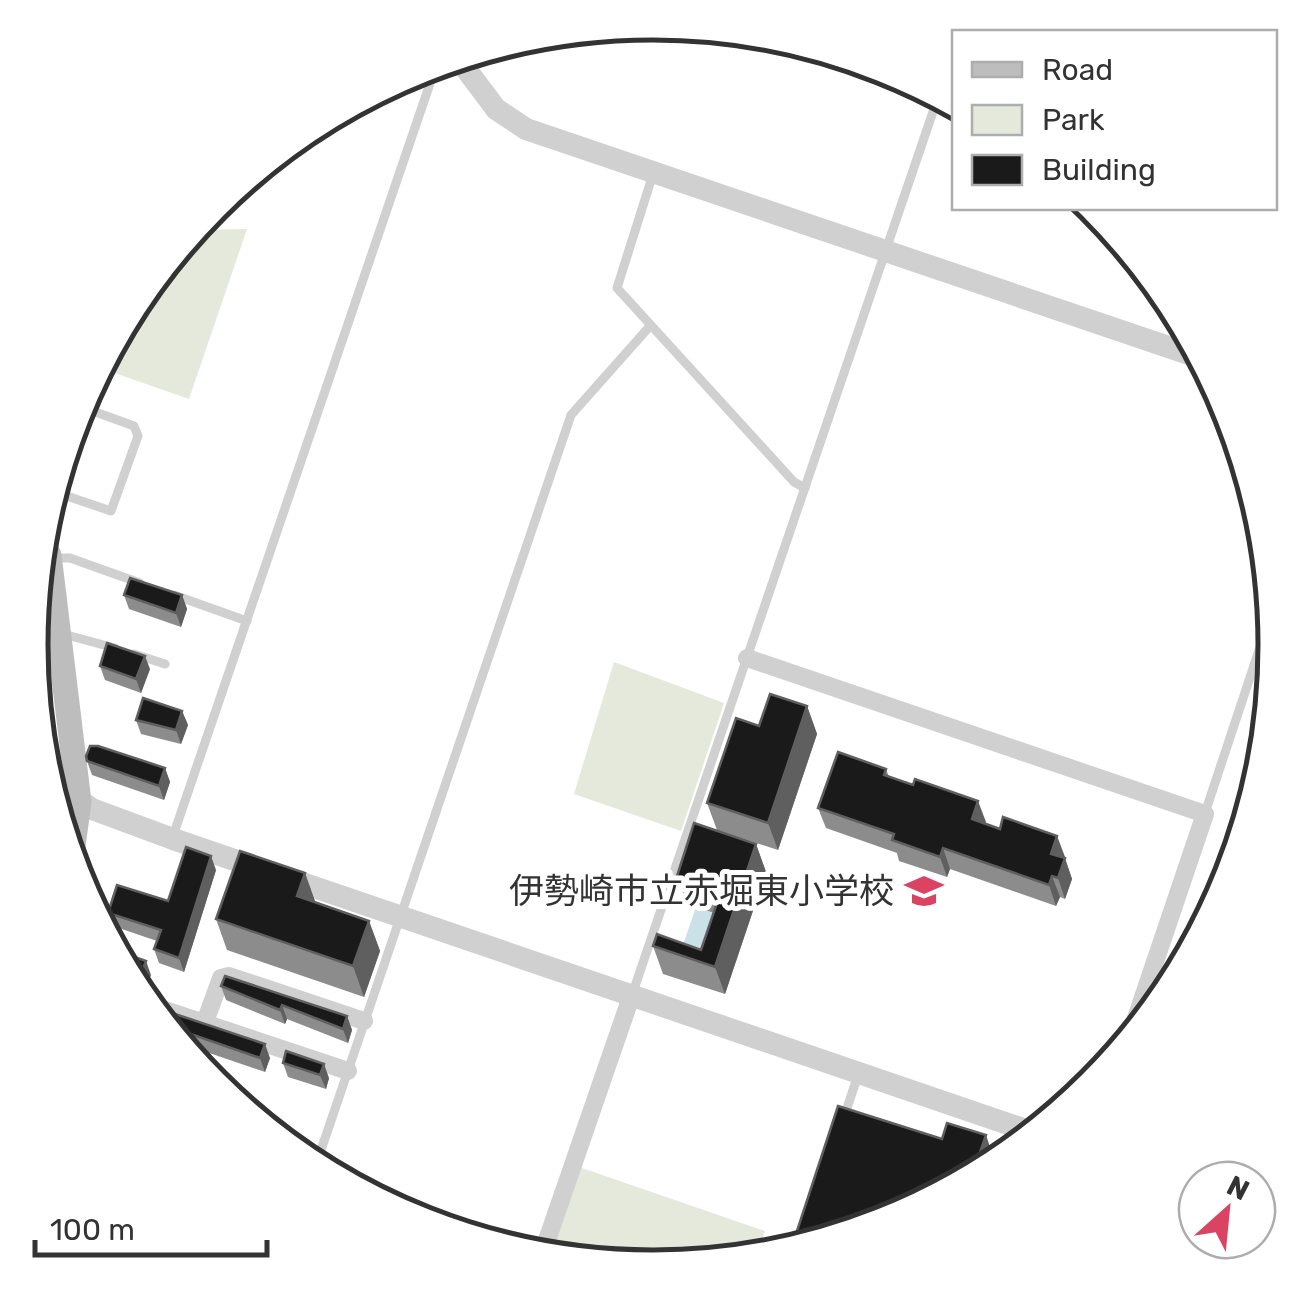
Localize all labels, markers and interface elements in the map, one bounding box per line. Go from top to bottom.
legend [952,30,1277,210]
text: Road [1042,52,1113,88]
text: Park [1042,102,1105,138]
text: Building [1042,152,1156,188]
place label: 伊勢崎市立赤堀東小学校 [509,870,894,912]
school or university icon: 伊勢崎市立赤堀東小学校 [903,870,945,912]
north arrow [1177,1160,1277,1260]
text: N [1222,1169,1255,1207]
scale bar [35,1195,268,1257]
text: 100 m [50,1212,135,1248]

